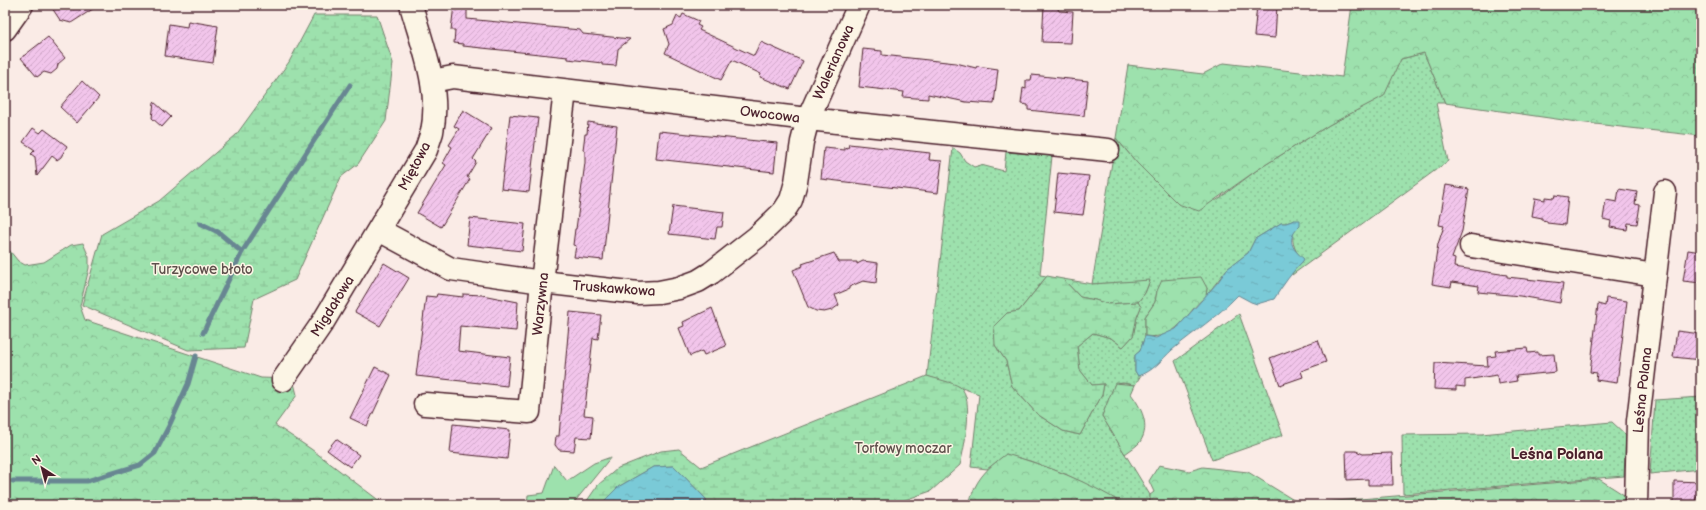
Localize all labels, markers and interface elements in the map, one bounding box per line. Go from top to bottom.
street label: Walerianowa [809,22,858,102]
street label: Owocowa [739,102,801,127]
street label: Miętowa [395,139,434,193]
park label: Turzycowe błoto [151,261,253,278]
street label: Warzywna [529,272,552,336]
street label: Migdałowa [307,273,358,340]
street label: Truskawkowa [572,277,656,300]
street label: Leśna Polana [1630,346,1655,434]
park label: Torfowy moczar [854,440,952,457]
district label: Leśna Polana [1511,445,1603,464]
north arrow [22,448,62,488]
text: N [29,453,44,468]

